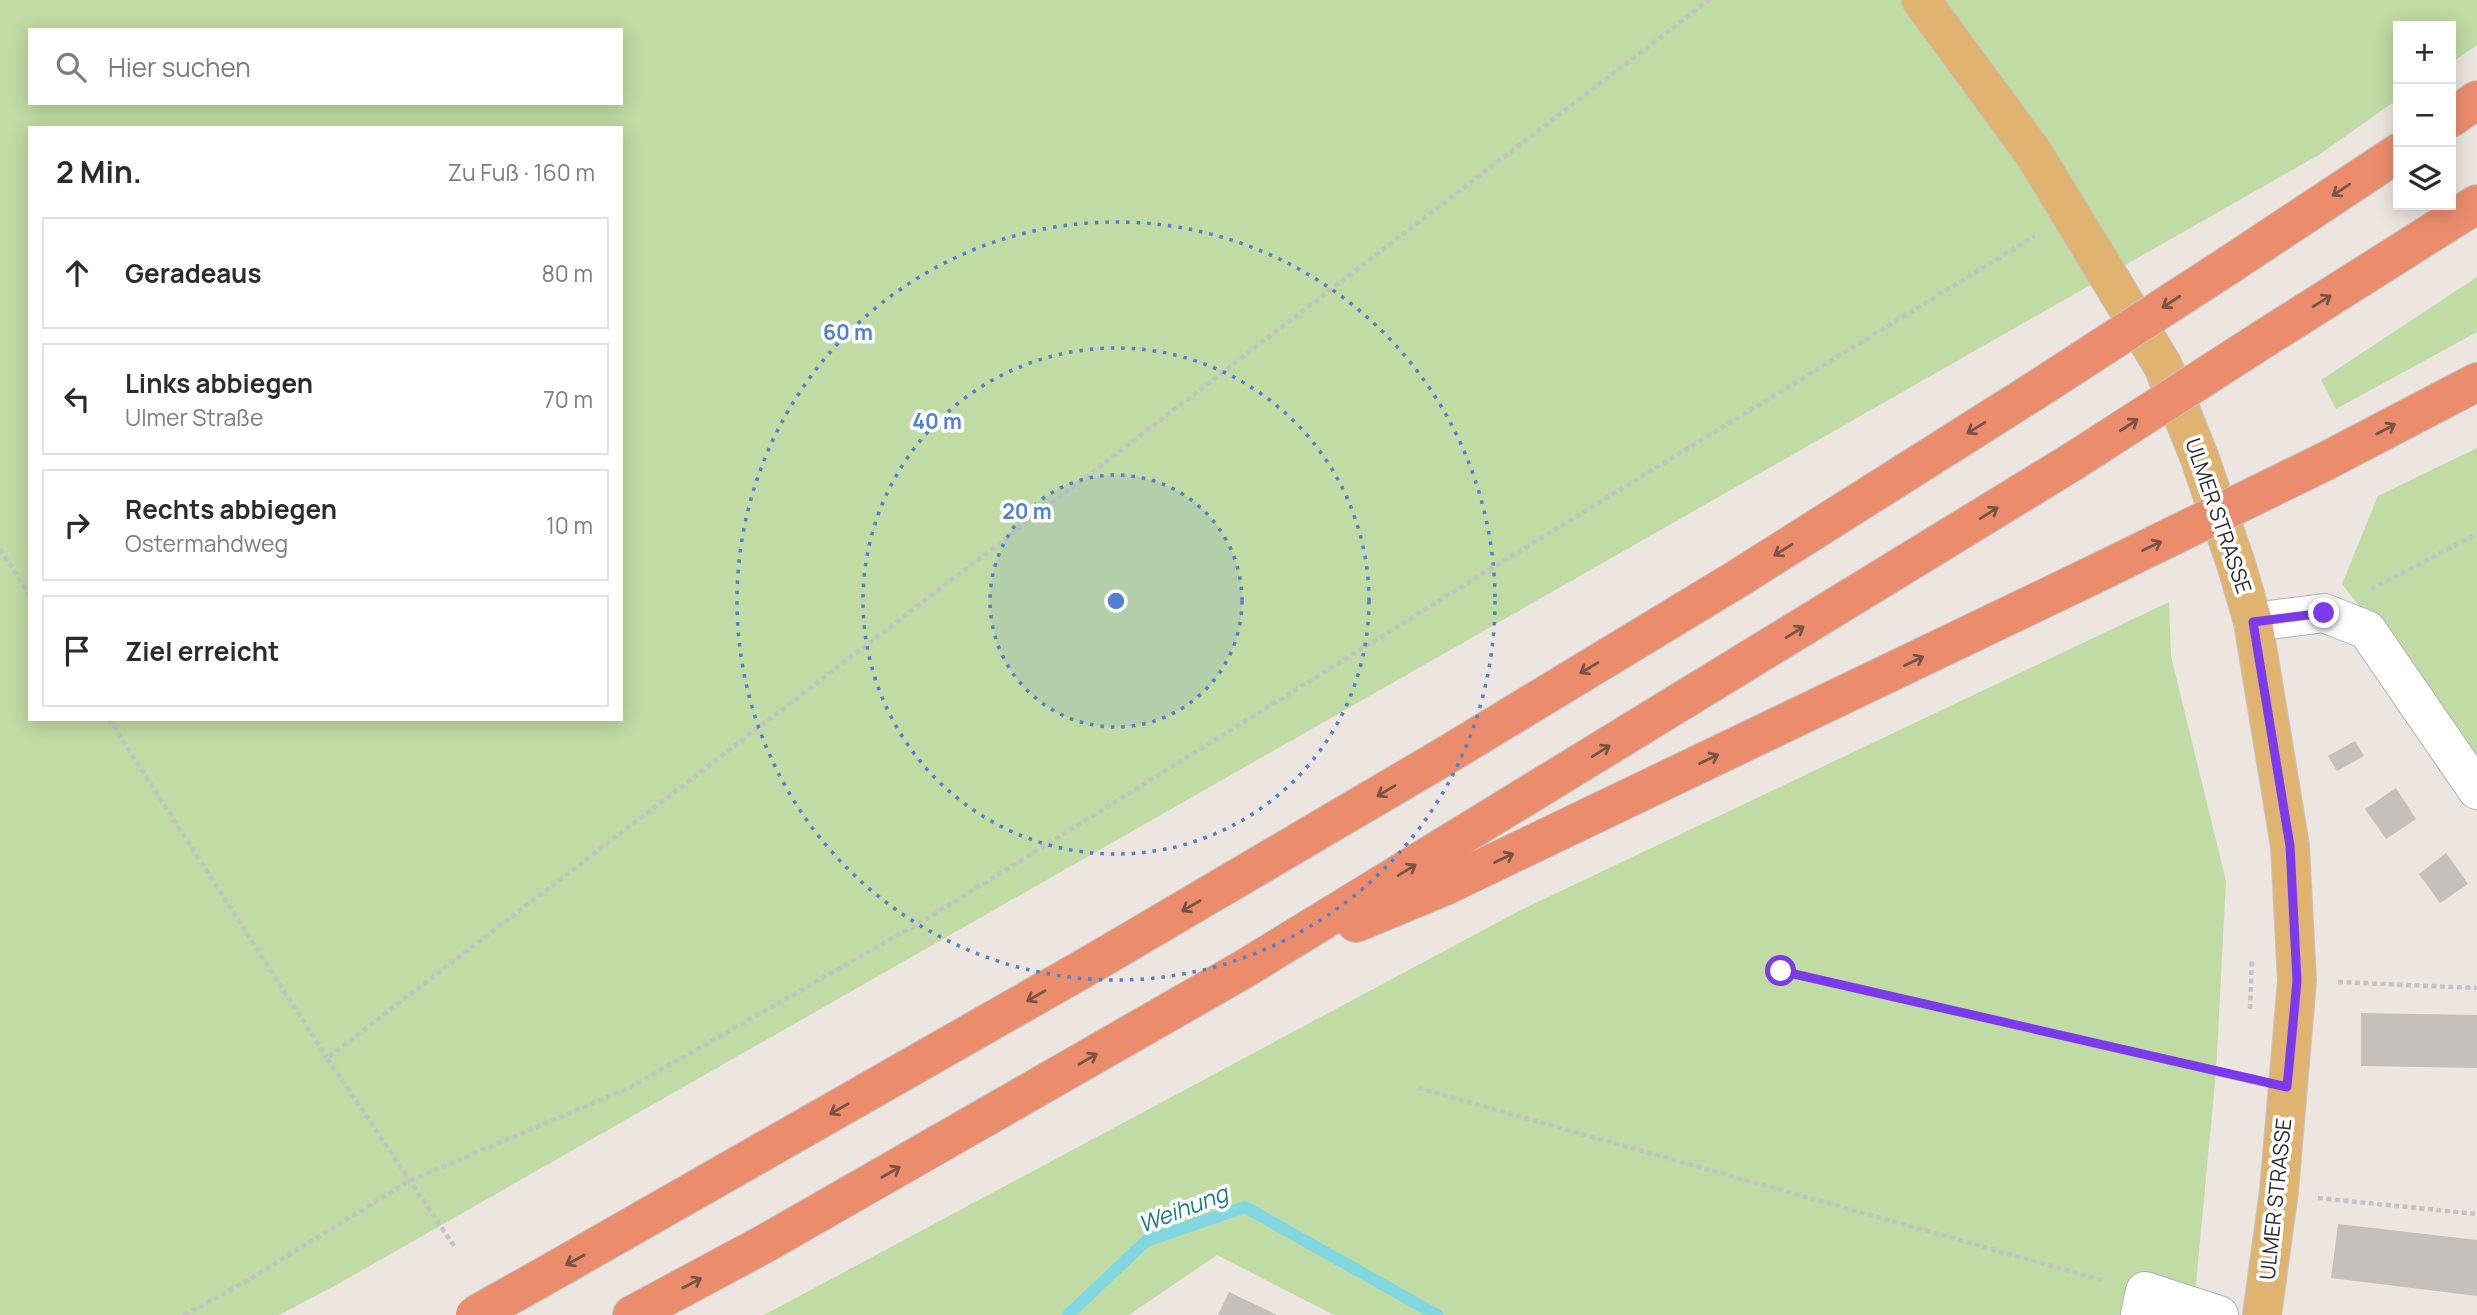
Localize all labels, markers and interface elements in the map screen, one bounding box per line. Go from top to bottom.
map controls [2393,21,2456,210]
button: + [2393,21,2456,84]
search box [28,28,623,105]
icon: search [52,48,90,86]
text: Hier suchen [108,49,251,85]
button: − [2393,84,2456,147]
button: layers [2393,147,2456,210]
text: 2 Min. [56,151,142,192]
text: Zu Fuß · 160 m [448,156,595,188]
one-way arrow [2332,184,2352,198]
icon: ahead [58,254,96,292]
text: Geradeaus [125,255,261,291]
text: 80 m [542,257,593,289]
one-way arrow [2312,294,2332,308]
one-way arrow [2162,296,2182,310]
text: 60 m [823,318,873,346]
text: Links abbiegen [125,365,313,401]
icon: left [58,380,96,418]
text: 70 m [543,383,593,415]
text: Ulmer Straße [125,401,264,433]
text: 40 m [912,407,962,435]
one-way arrow [2119,418,2139,432]
one-way arrow [1966,422,1986,436]
one-way arrow [2376,422,2396,436]
street label: ULMER STRASSE [2179,434,2259,597]
text: Rechts abbiegen [125,491,337,527]
text: 20 m [1002,497,1052,525]
icon: right [58,506,96,544]
one-way arrow [1978,506,1998,520]
text: 10 m [546,509,593,541]
text: Ostermahdweg [125,527,288,559]
one-way arrow [2141,539,2162,552]
one-way arrow [1774,543,1794,557]
centre of rings [1104,589,1128,613]
route end [2308,597,2339,628]
one-way arrow [1784,624,1804,638]
icon: arrive [58,632,96,670]
text: Ziel erreicht [125,633,279,669]
one-way arrow [1903,653,1924,667]
one-way arrow [1580,662,1600,676]
one-way arrow [1590,743,1610,757]
one-way arrow [1698,752,1719,765]
one-way arrow [1377,784,1397,798]
one-way arrow [1493,850,1514,864]
one-way arrow [1396,862,1416,876]
one-way arrow [1181,900,1201,914]
route start [1765,955,1796,986]
one-way arrow [1026,990,1047,1003]
one-way arrow [1077,1052,1098,1065]
one-way arrow [829,1102,849,1116]
street label: ULMER STRASSE [2253,1117,2297,1281]
one-way arrow [880,1165,900,1179]
water label: Weihung [1133,1176,1234,1240]
one-way arrow [565,1254,586,1267]
one-way arrow [681,1276,702,1289]

